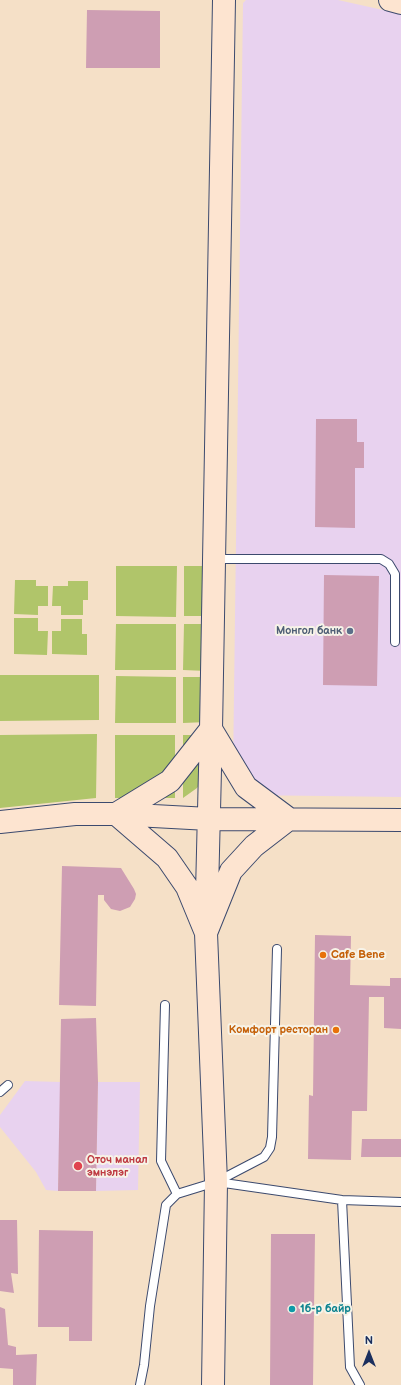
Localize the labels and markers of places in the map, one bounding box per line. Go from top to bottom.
place label: Монгол банк [276,624,342,638]
marker: Монгол банк [345,626,355,636]
place label: Cafe Bene [331,948,385,962]
marker: Cafe Bene [318,950,328,960]
place label: Комфорт ресторан [229,1023,328,1037]
marker: Комфорт ресторан [331,1025,341,1035]
place label: Оточ манал эмнэлэг [87,1153,148,1179]
marker: Оточ манал эмнэлэг [72,1160,84,1172]
place label: 1б-р байр [300,1302,351,1316]
marker: 1б-р байр [287,1304,297,1314]

